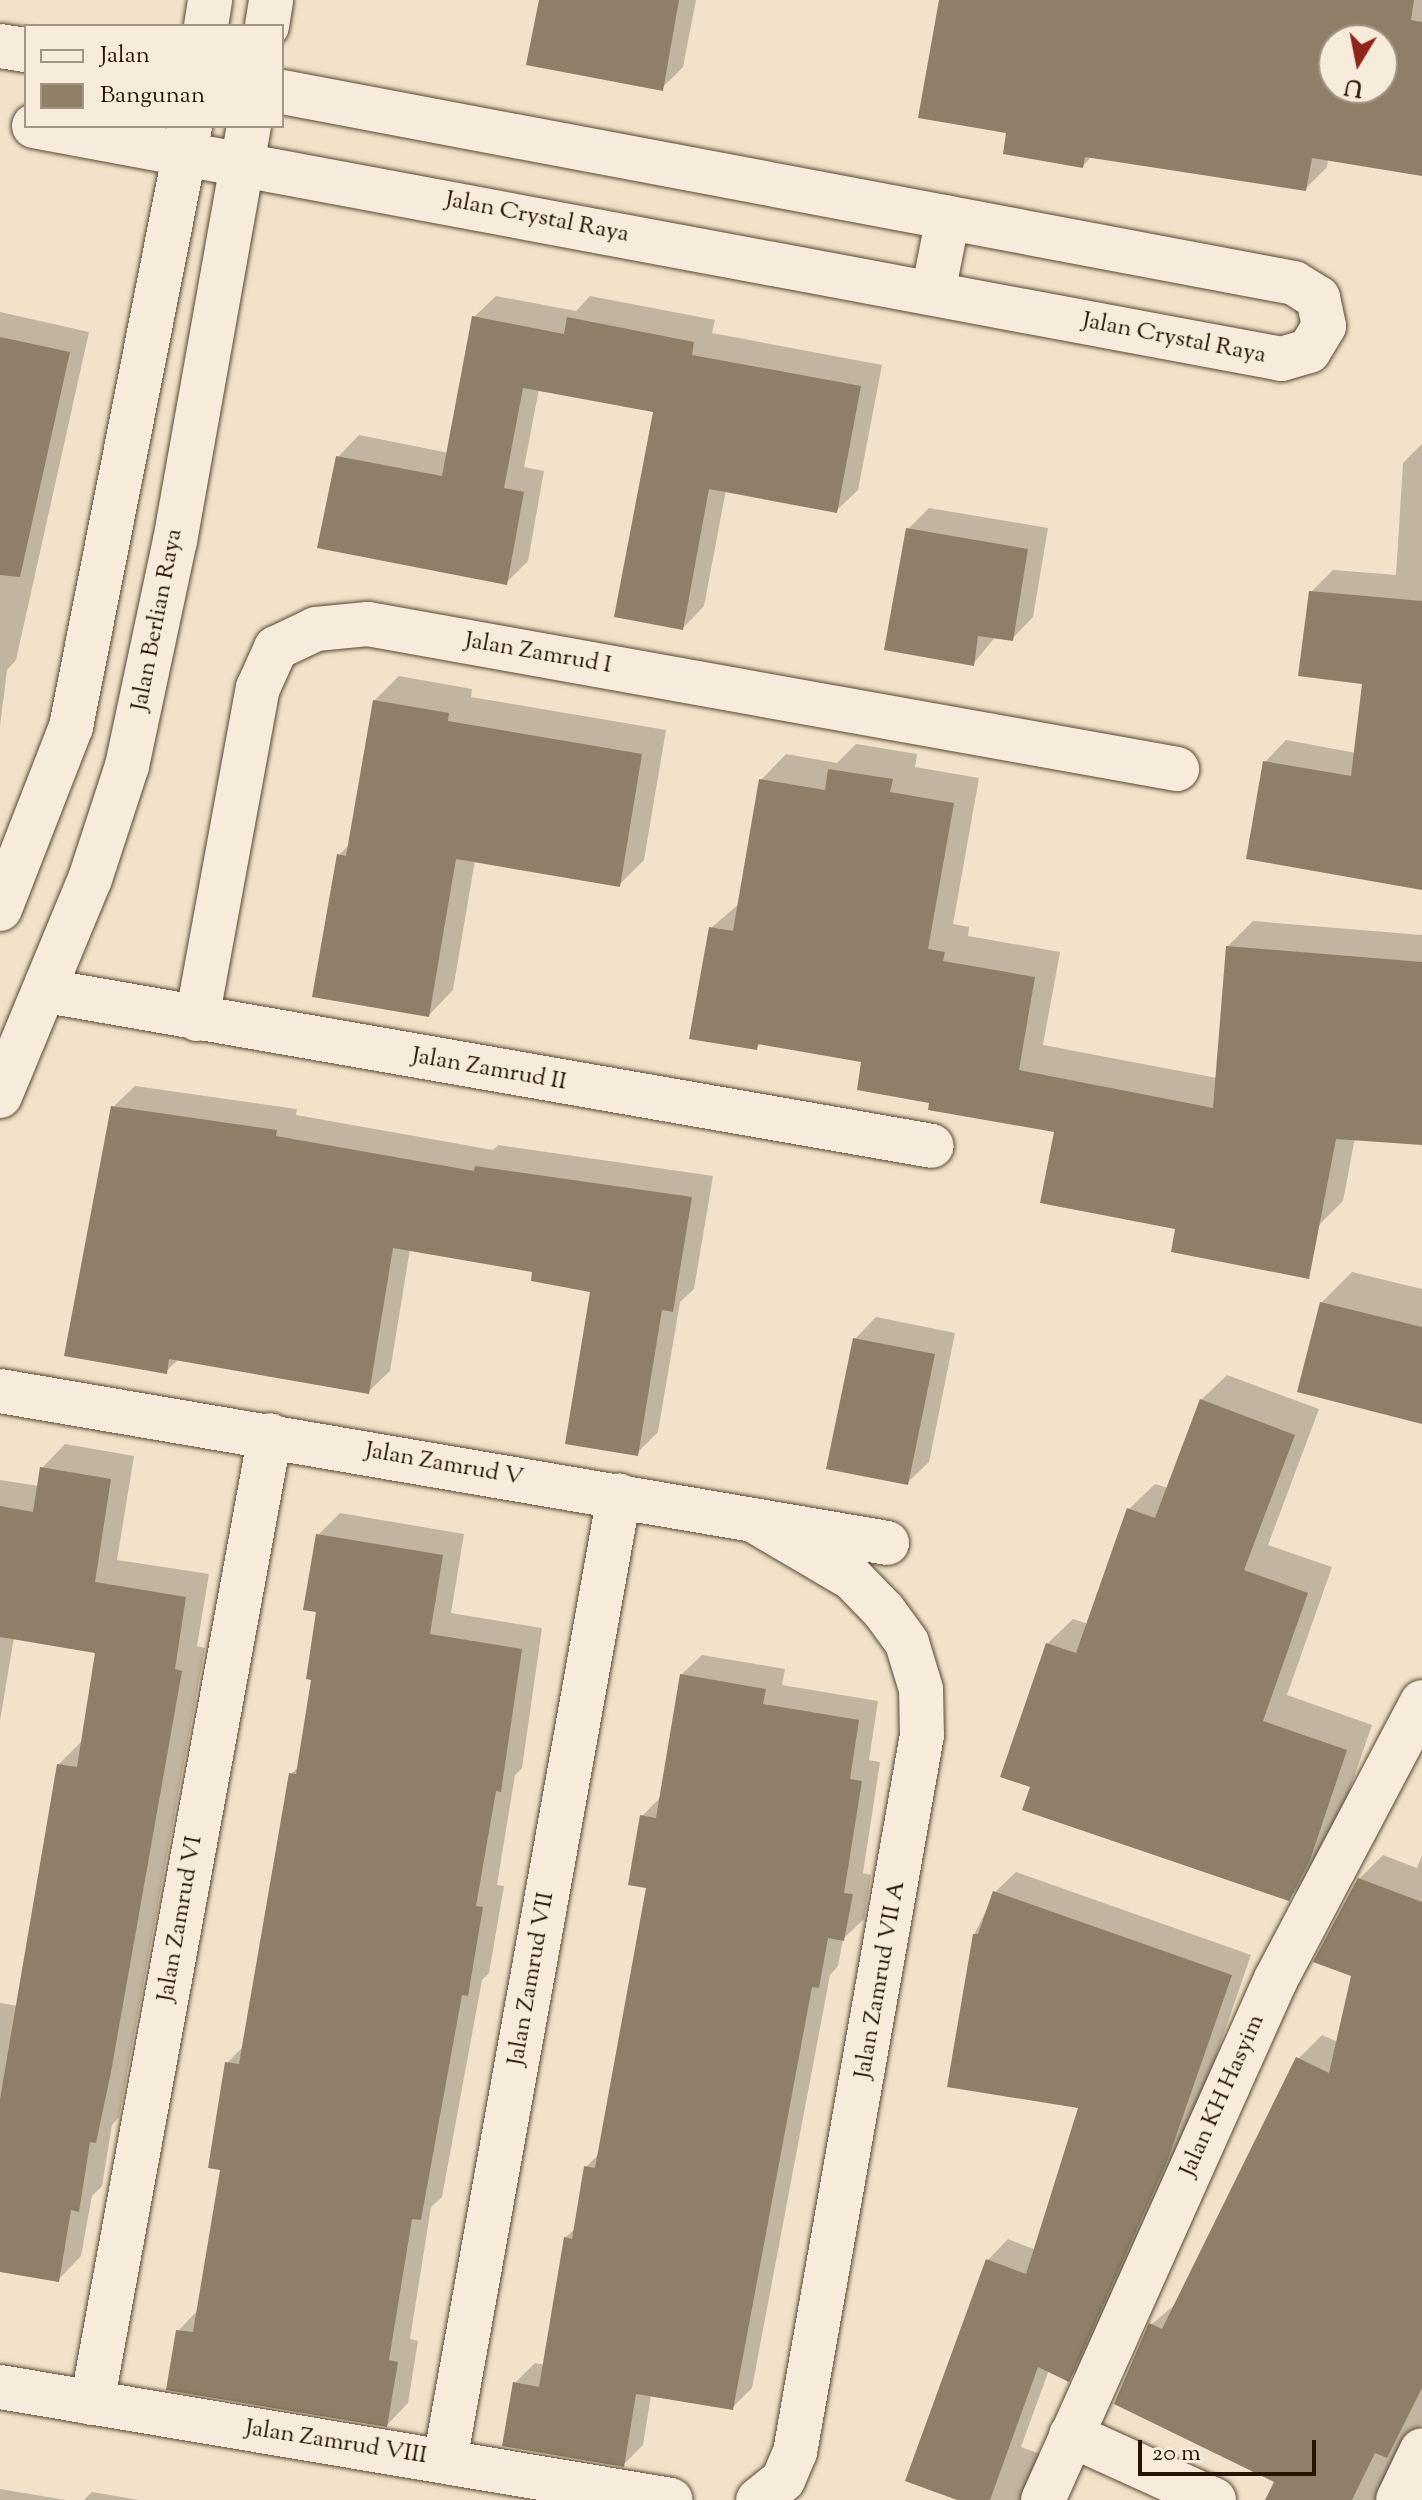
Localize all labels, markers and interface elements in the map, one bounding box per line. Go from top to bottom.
legend [24,24,284,128]
north arrow [1318,24,1398,104]
text: Jalan [100,39,150,73]
text: U [1343,68,1366,103]
text: Bangunan [100,79,205,113]
street label: Jalan Crystal Raya [443,186,631,250]
street label: Jalan Crystal Raya [1080,307,1268,371]
street label: Jalan Berlian Raya [126,526,190,714]
street label: Jalan Zamrud I [462,627,614,681]
street label: Jalan Zamrud II [409,1042,569,1098]
street label: Jalan Zamrud V [363,1437,525,1493]
street label: Jalan Zamrud VI [152,1834,210,2004]
street label: Jalan Zamrud VII A [849,1879,913,2081]
street label: Jalan Zamrud VII [503,1890,561,2068]
street label: Jalan KH Hasyim [1174,2010,1272,2182]
street label: Jalan Zamrud VIII [243,2414,429,2472]
scale bar [1142,2424,1320,2474]
text: 20 m [1152,2437,1201,2471]

